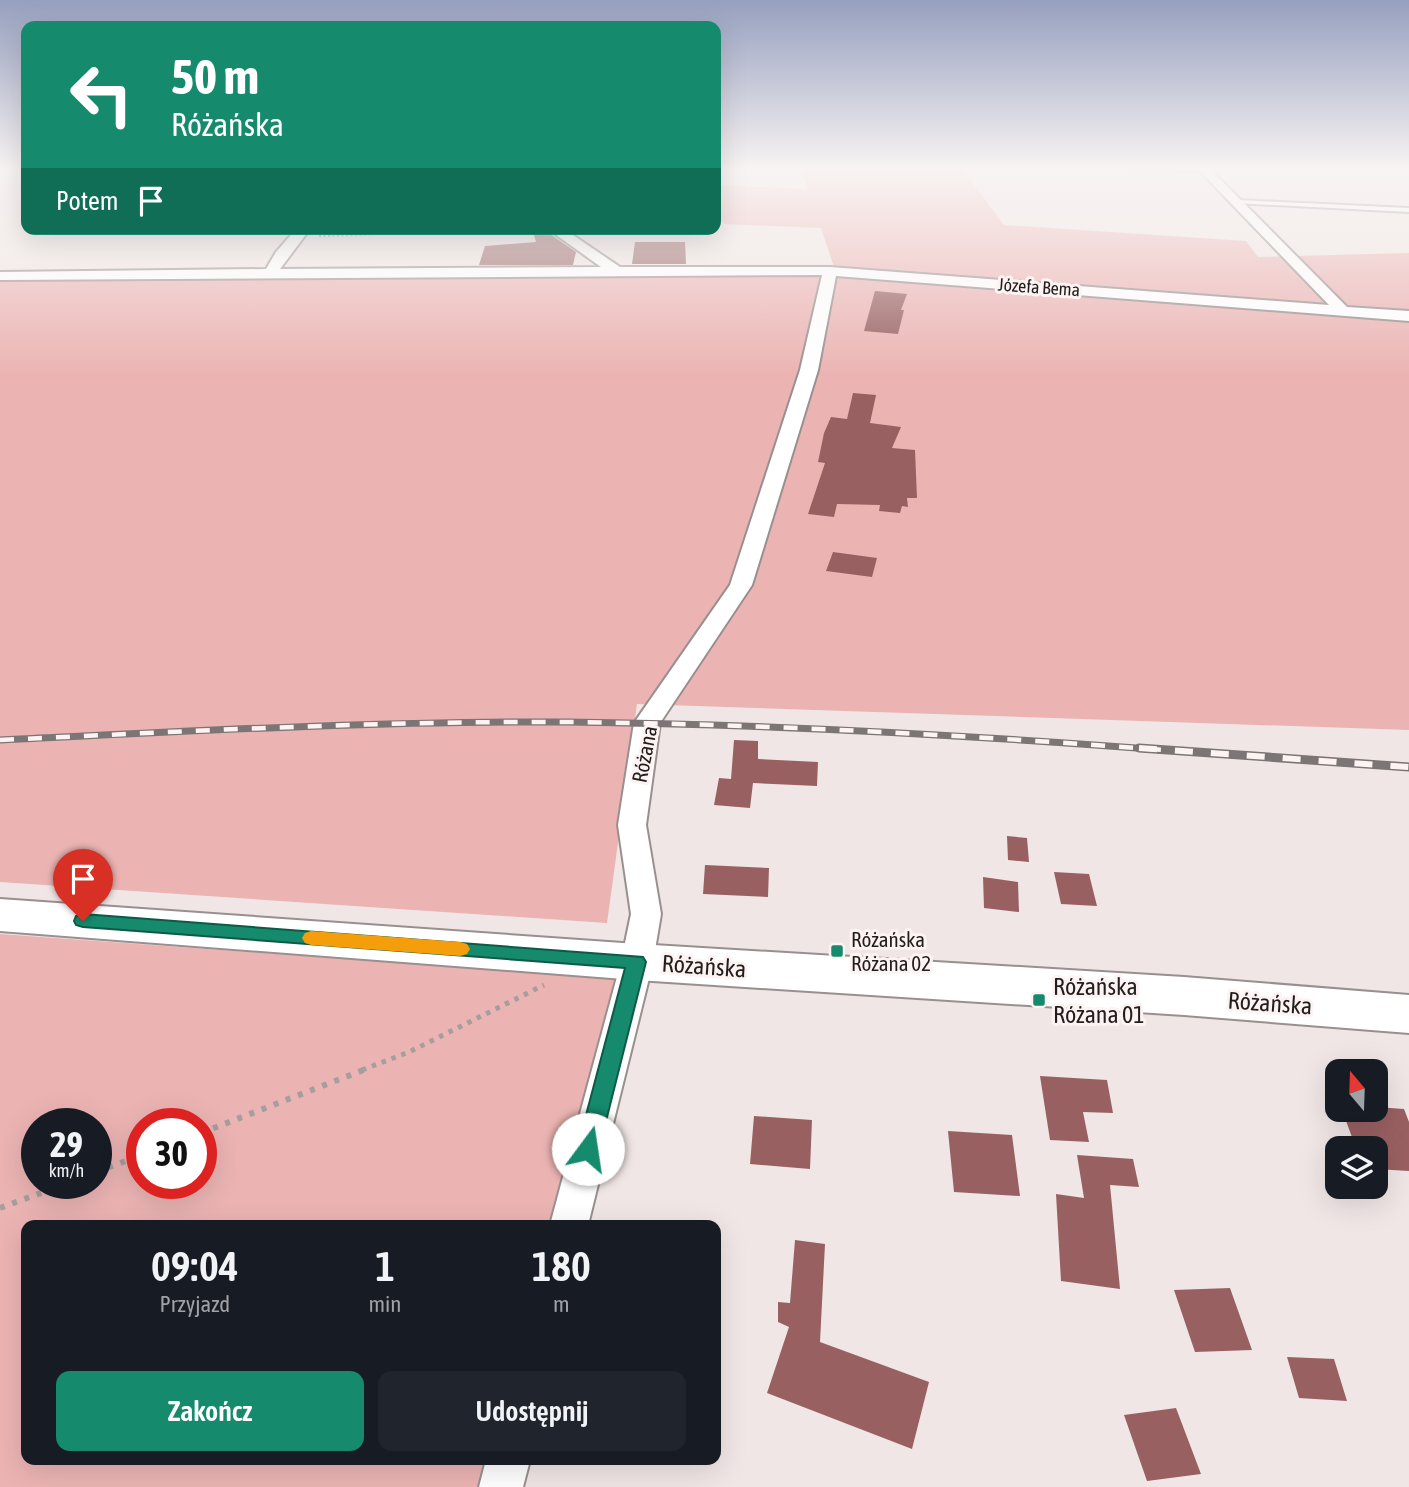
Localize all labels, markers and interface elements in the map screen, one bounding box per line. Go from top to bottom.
text: 50 m [171,48,259,104]
icon: left [56,49,147,140]
text: Różańska [171,106,284,143]
icon: arrive [132,182,170,220]
text: Potem [56,186,118,216]
street label: Józefa Bema [997,274,1081,300]
street label: Różana [627,724,661,784]
pin [53,849,113,921]
icon: arrive [64,860,102,898]
place label: Różańska Różana 02 [851,927,931,975]
marker: Różańska Różana 02 [829,943,845,959]
street label: Różańska [661,950,747,982]
place label: Różańska Różana 01 [1053,973,1145,1028]
street label: Różańska [1227,987,1313,1019]
marker: Różańska Różana 01 [1031,992,1047,1008]
north arrow [1325,1059,1388,1122]
map controls [1325,1059,1388,1199]
speed limit sign: 30 [126,1108,217,1199]
position arrow [551,1112,625,1186]
text: 29 [50,1124,83,1164]
button: layers [1325,1136,1388,1199]
text: km/h [49,1160,84,1181]
text: 09:04 [151,1242,238,1290]
text: 1 [375,1242,395,1290]
text: 180 [532,1242,591,1290]
text: Przyjazd [159,1291,230,1317]
text: min [369,1291,402,1317]
text: m [553,1291,570,1317]
button: Zakończ [56,1371,364,1451]
button: Udostępnij [378,1371,686,1451]

